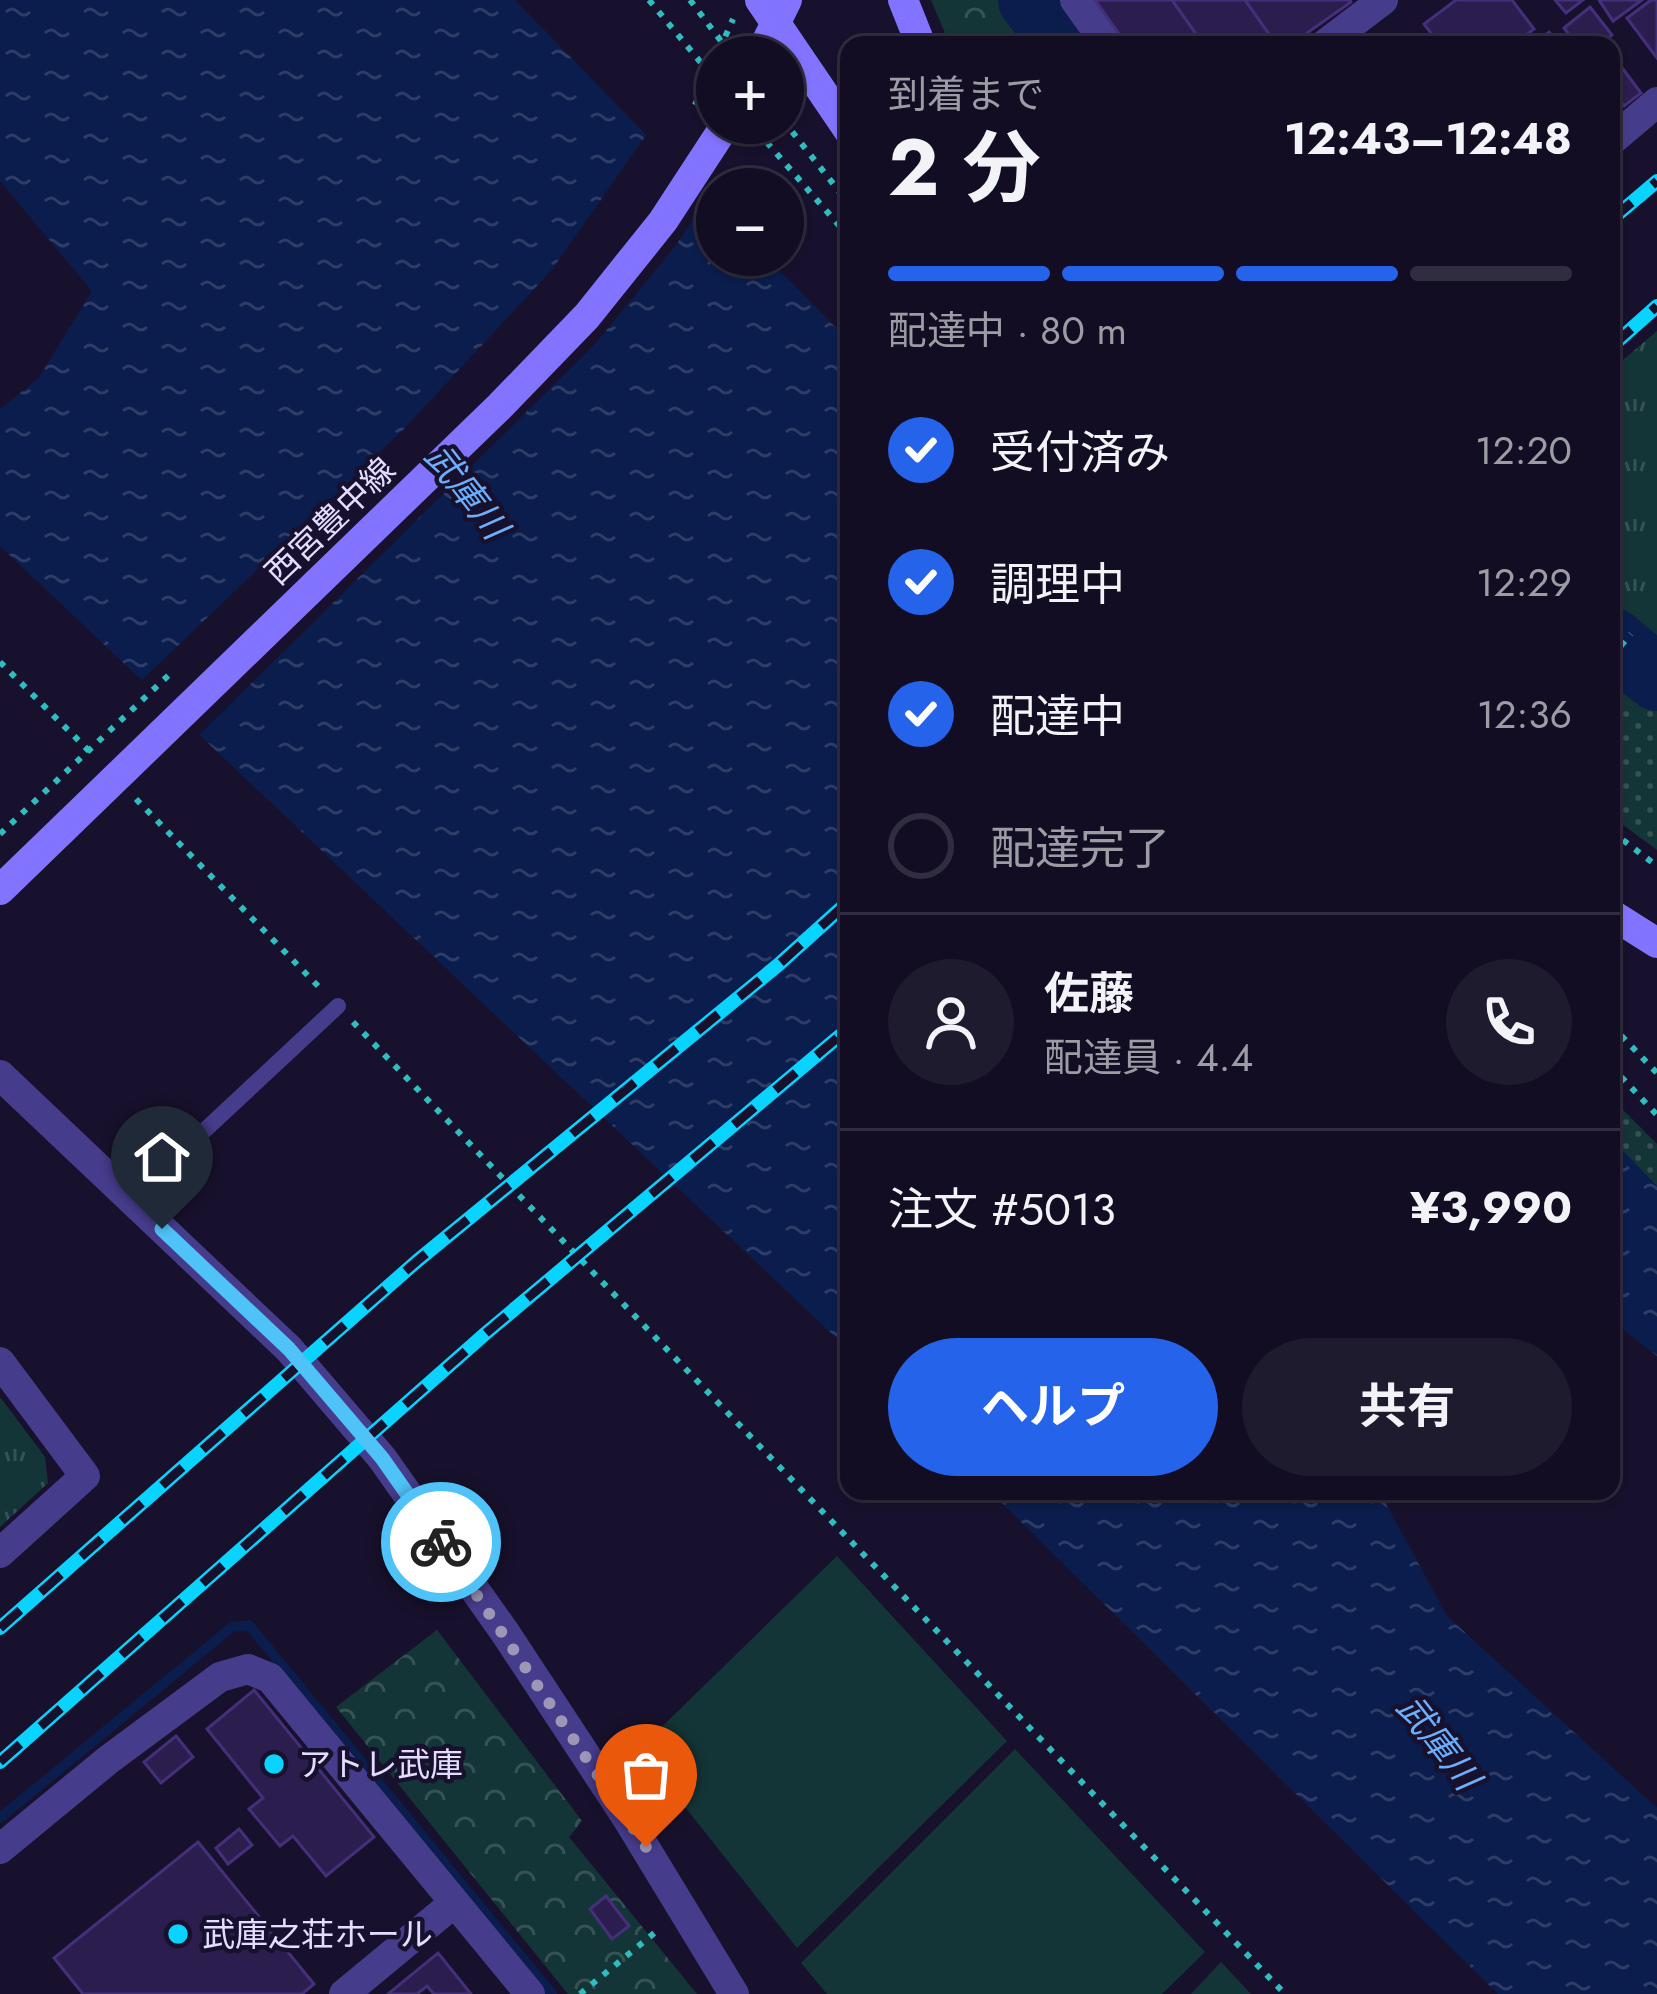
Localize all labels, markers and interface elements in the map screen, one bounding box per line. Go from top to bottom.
map controls [696,36,804,276]
button: + [696,36,804,144]
text: 到着まで [888,66,1044,123]
text: 12:43–12:48 [1284,106,1572,171]
text: 2 分 [888,112,1041,224]
button: − [696,168,804,276]
text: 配達中 · 80 m [888,302,1127,359]
icon: check [888,417,954,483]
text: 受付済み [990,420,1170,485]
text: 12:20 [1475,422,1572,479]
water label: 武庫川 [413,432,523,553]
street label: 西宮豊中線 [254,447,406,595]
icon: check [888,549,954,615]
text: 調理中 [990,552,1125,617]
text: 12:29 [1476,554,1572,611]
icon: check [888,681,954,747]
text: 配達中 [990,684,1125,749]
text: 12:36 [1477,686,1572,743]
text: 配達完了 [990,816,1170,881]
button: person [888,959,1014,1085]
button: phone [1446,959,1572,1085]
text: 佐藤 [1044,961,1134,1026]
text: 配達員 · 4.4 [1044,1029,1253,1086]
pin [111,1106,213,1229]
icon: home [129,1124,195,1190]
text: ¥3,990 [1410,1175,1572,1240]
text: 注文 #5013 [888,1177,1116,1242]
button: ヘルプ [888,1338,1218,1476]
button: 共有 [1242,1338,1572,1476]
courier [381,1482,501,1602]
icon: bike [408,1509,474,1575]
water label: 武庫川 [1385,1683,1495,1804]
pin [595,1724,697,1847]
place label: アトレ武庫 [298,1741,463,1788]
icon: bag [613,1742,679,1808]
marker: アトレ武庫 [261,1751,287,1777]
place label: 武庫之荘ホール [202,1911,433,1958]
marker: 武庫之荘ホール [165,1921,191,1947]

